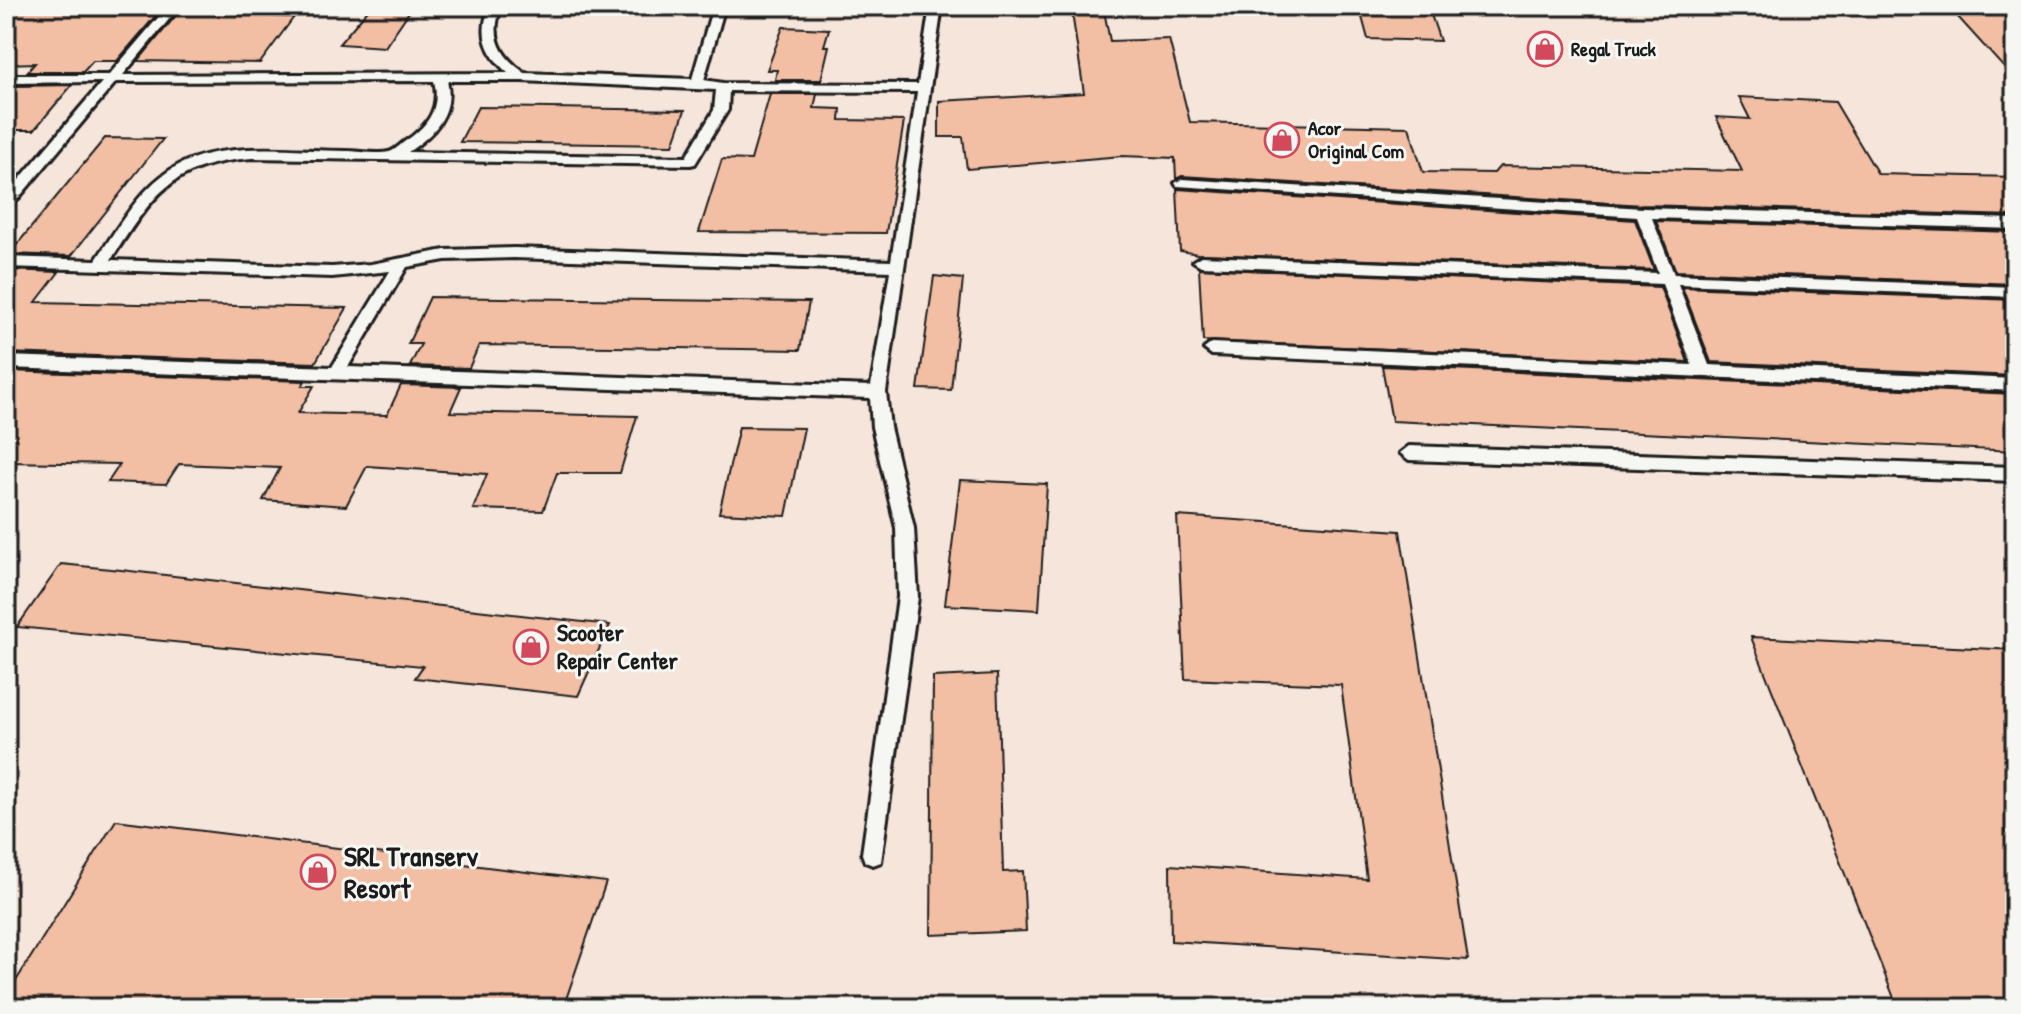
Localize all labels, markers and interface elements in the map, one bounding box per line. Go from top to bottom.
shop icon: Regal Truck [1526,30,1564,68]
place label: Regal Truck [1571,35,1657,63]
place label: Acor Original Com [1308,114,1405,165]
shop icon: Acor Original Com [1263,121,1301,159]
place label: Scooter Repair Center [557,616,679,677]
shop icon: Scooter Repair Center [512,628,550,666]
place label: SRL Transerv Resort [344,837,479,907]
shop icon: SRL Transerv Resort [299,853,337,891]

